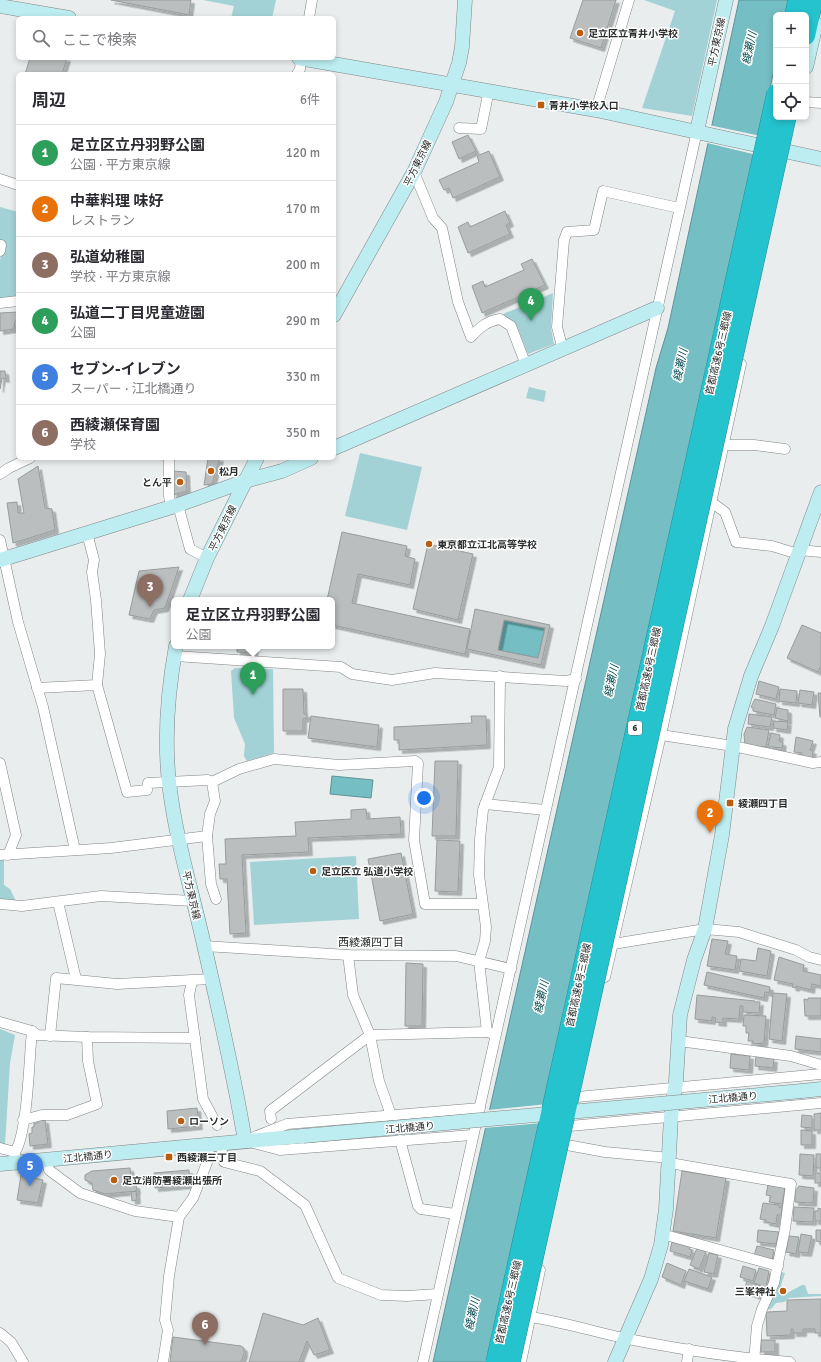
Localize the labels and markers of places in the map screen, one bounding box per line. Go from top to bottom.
marker: 足立区立青井小学校 [575,28,585,38]
place label: 足立区立青井小学校 [588,28,678,40]
marker: 青井小学校入口 [536,100,546,110]
place label: 青井小学校入口 [549,100,619,112]
pin: 4 [518,288,544,321]
marker: 松月 [206,466,216,476]
place label: 松月 [219,466,239,478]
place label: とん平 [142,477,172,489]
marker: とん平 [175,477,185,487]
marker: 東京都立江北高等学校 [424,539,434,549]
place label: 東京都立江北高等学校 [437,539,537,551]
pin: 3 [137,574,163,607]
pin: 1 [240,662,266,695]
marker: 綾瀬四丁目 [725,798,735,808]
place label: 綾瀬四丁目 [738,798,788,810]
pin: 2 [697,800,723,833]
marker: 足立区立 弘道小学校 [308,866,318,876]
place label: 足立区立 弘道小学校 [321,866,413,878]
marker: ローソン [176,1116,186,1126]
place label: ローソン [189,1116,229,1128]
marker: 西綾瀬三丁目 [164,1152,174,1162]
place label: 西綾瀬三丁目 [177,1152,237,1164]
pin: 5 [17,1153,43,1186]
marker: 足立消防署綾瀬出張所 [109,1175,119,1185]
place label: 足立消防署綾瀬出張所 [122,1175,222,1187]
place label: 三峯神社 [735,1286,776,1298]
marker: 三峯神社 [778,1286,788,1296]
pin: 6 [192,1312,218,1345]

